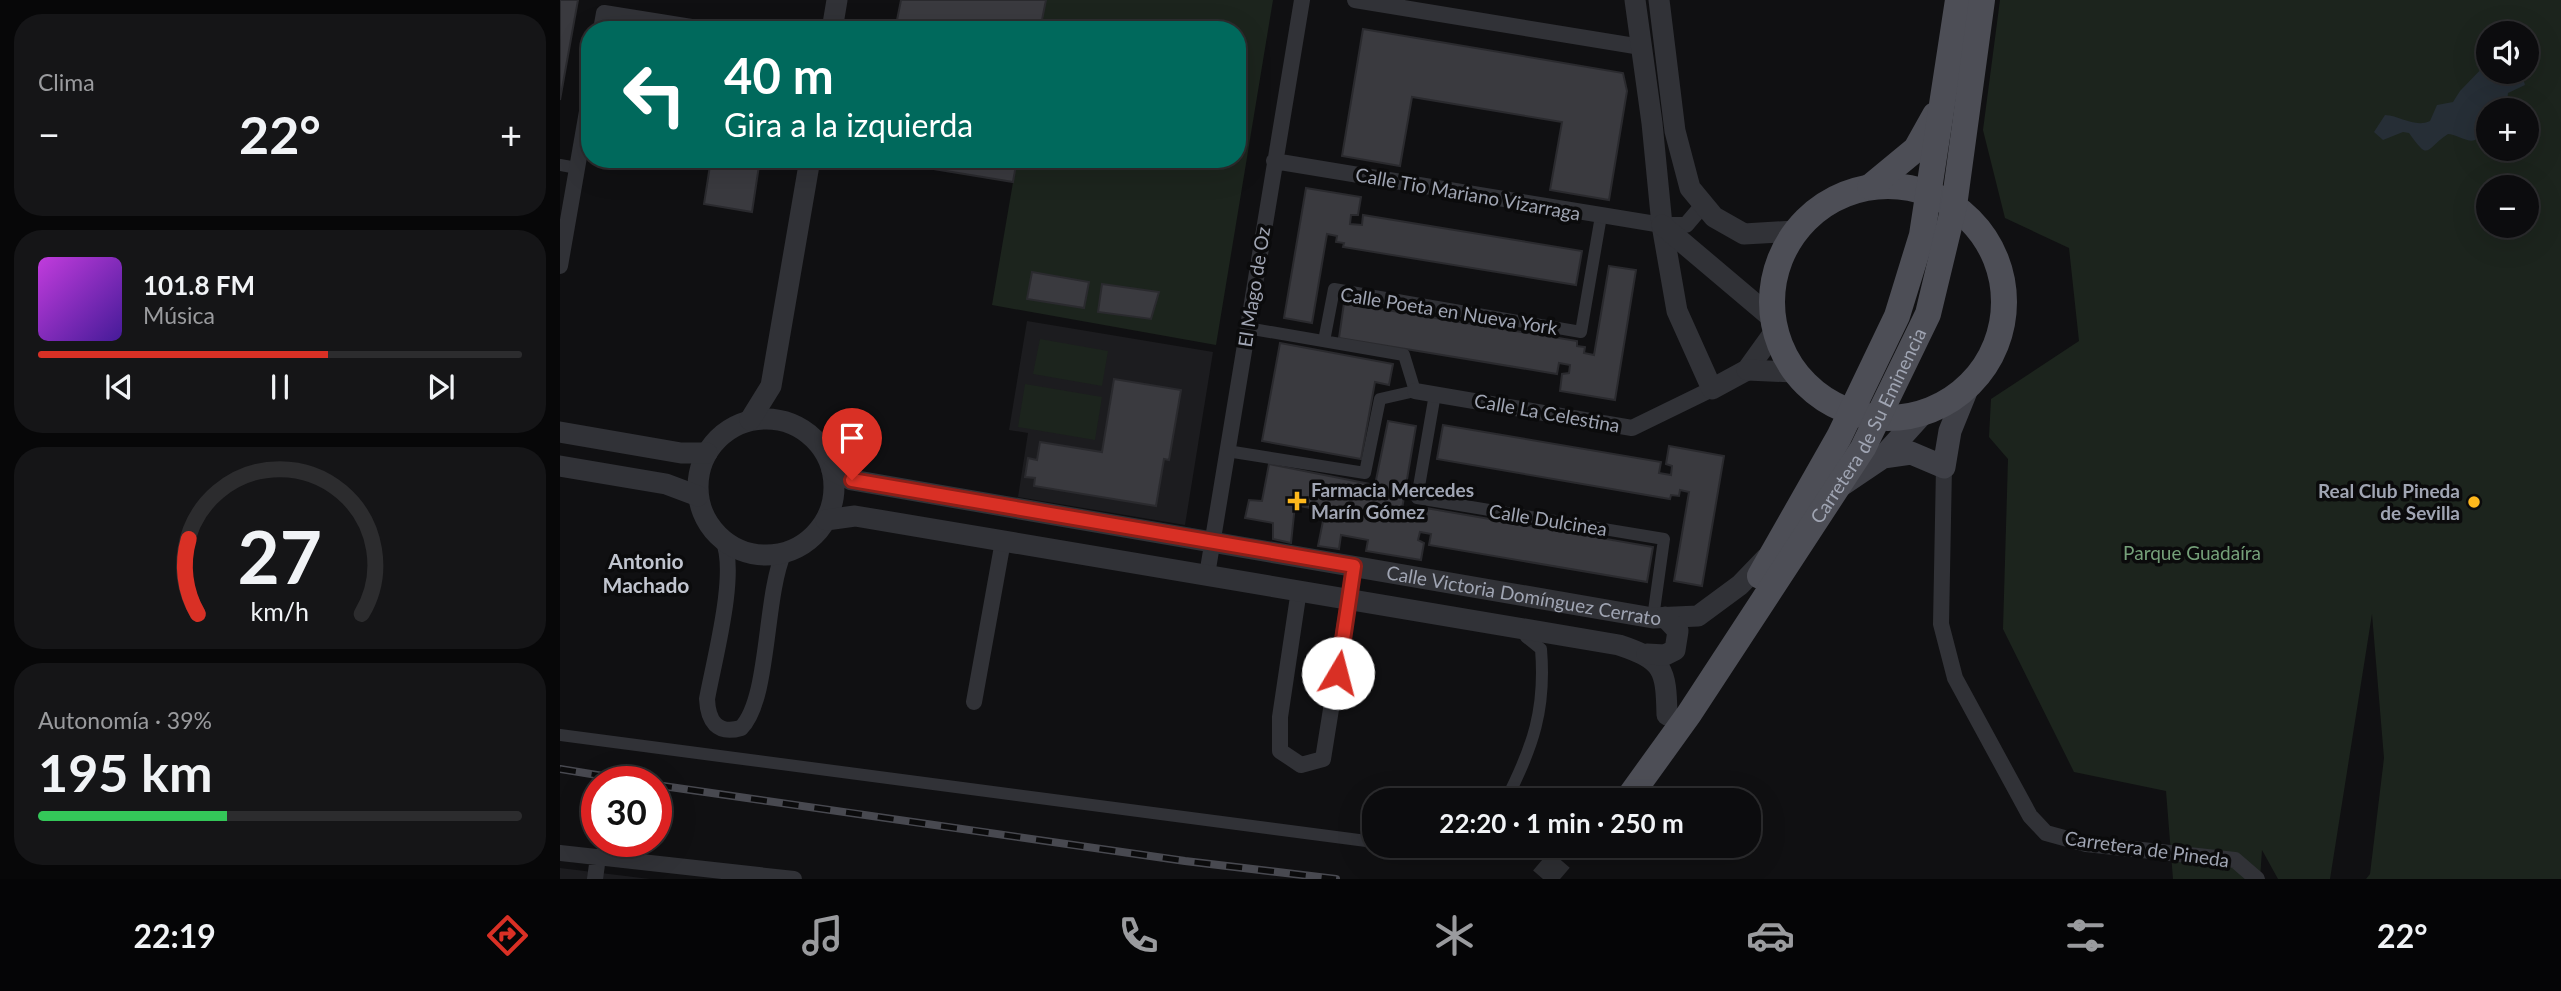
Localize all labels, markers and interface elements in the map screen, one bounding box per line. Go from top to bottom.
map controls [2476,21,2539,238]
button: sound [2476,21,2539,84]
text: 40 m [724,46,834,104]
icon: left [609,49,700,140]
text: Clima [38,68,95,96]
button: + [2476,98,2539,161]
text: 22° [239,103,321,165]
text: Gira a la izquierda [724,105,973,144]
text: − [38,111,60,157]
text: + [500,111,522,157]
street label: Calle Tio Mariano Vizarraga [1354,162,1582,225]
button: − [2476,175,2539,238]
street label: El Mago de Oz [1233,225,1274,349]
text: 101.8 FM [143,269,255,301]
street label: Calle Poeta en Nueva York [1339,282,1560,339]
text: Música [143,301,215,329]
street label: Carretera de Su Eminencia [1805,324,1931,528]
icon: previous [100,368,138,406]
icon: pause [261,368,299,406]
icon: next [422,368,460,406]
street label: Calle La Celestina [1473,388,1622,437]
pin [822,408,882,480]
icon: arrive [833,419,871,457]
place label: Farmacia Mercedes Marín Gómez [1311,478,1474,523]
place label: Real Club Pineda de Sevilla [2318,479,2460,524]
marker: Farmacia Mercedes Marín Gómez [1289,493,1305,509]
marker: Real Club Pineda de Sevilla [2466,494,2482,510]
street label: Calle Dulcinea [1487,499,1609,540]
text: 27 [238,512,322,600]
park label: Parque Guadaíra [2123,541,2261,564]
district label: Antonio Machado [603,548,689,597]
street label: Calle Victoria Domínguez Cerrato [1385,560,1661,629]
text: km/h [251,595,309,625]
position arrow [1301,636,1375,710]
text: Autonomía · 39% [38,706,212,734]
text: 195 km [38,741,212,803]
speed limit sign: 30 [581,766,672,857]
text: 22:20 · 1 min · 250 m [1439,807,1684,839]
street label: Carretera de Pineda [2063,826,2231,871]
icon: directions [483,911,532,960]
icon: music [798,911,847,960]
icon: phone [1114,911,1163,960]
icon: climate [1430,911,1479,960]
icon: car [1746,911,1795,960]
icon: filters [2061,911,2110,960]
text: 22:19 [133,916,216,955]
text: 22° [2377,916,2428,955]

